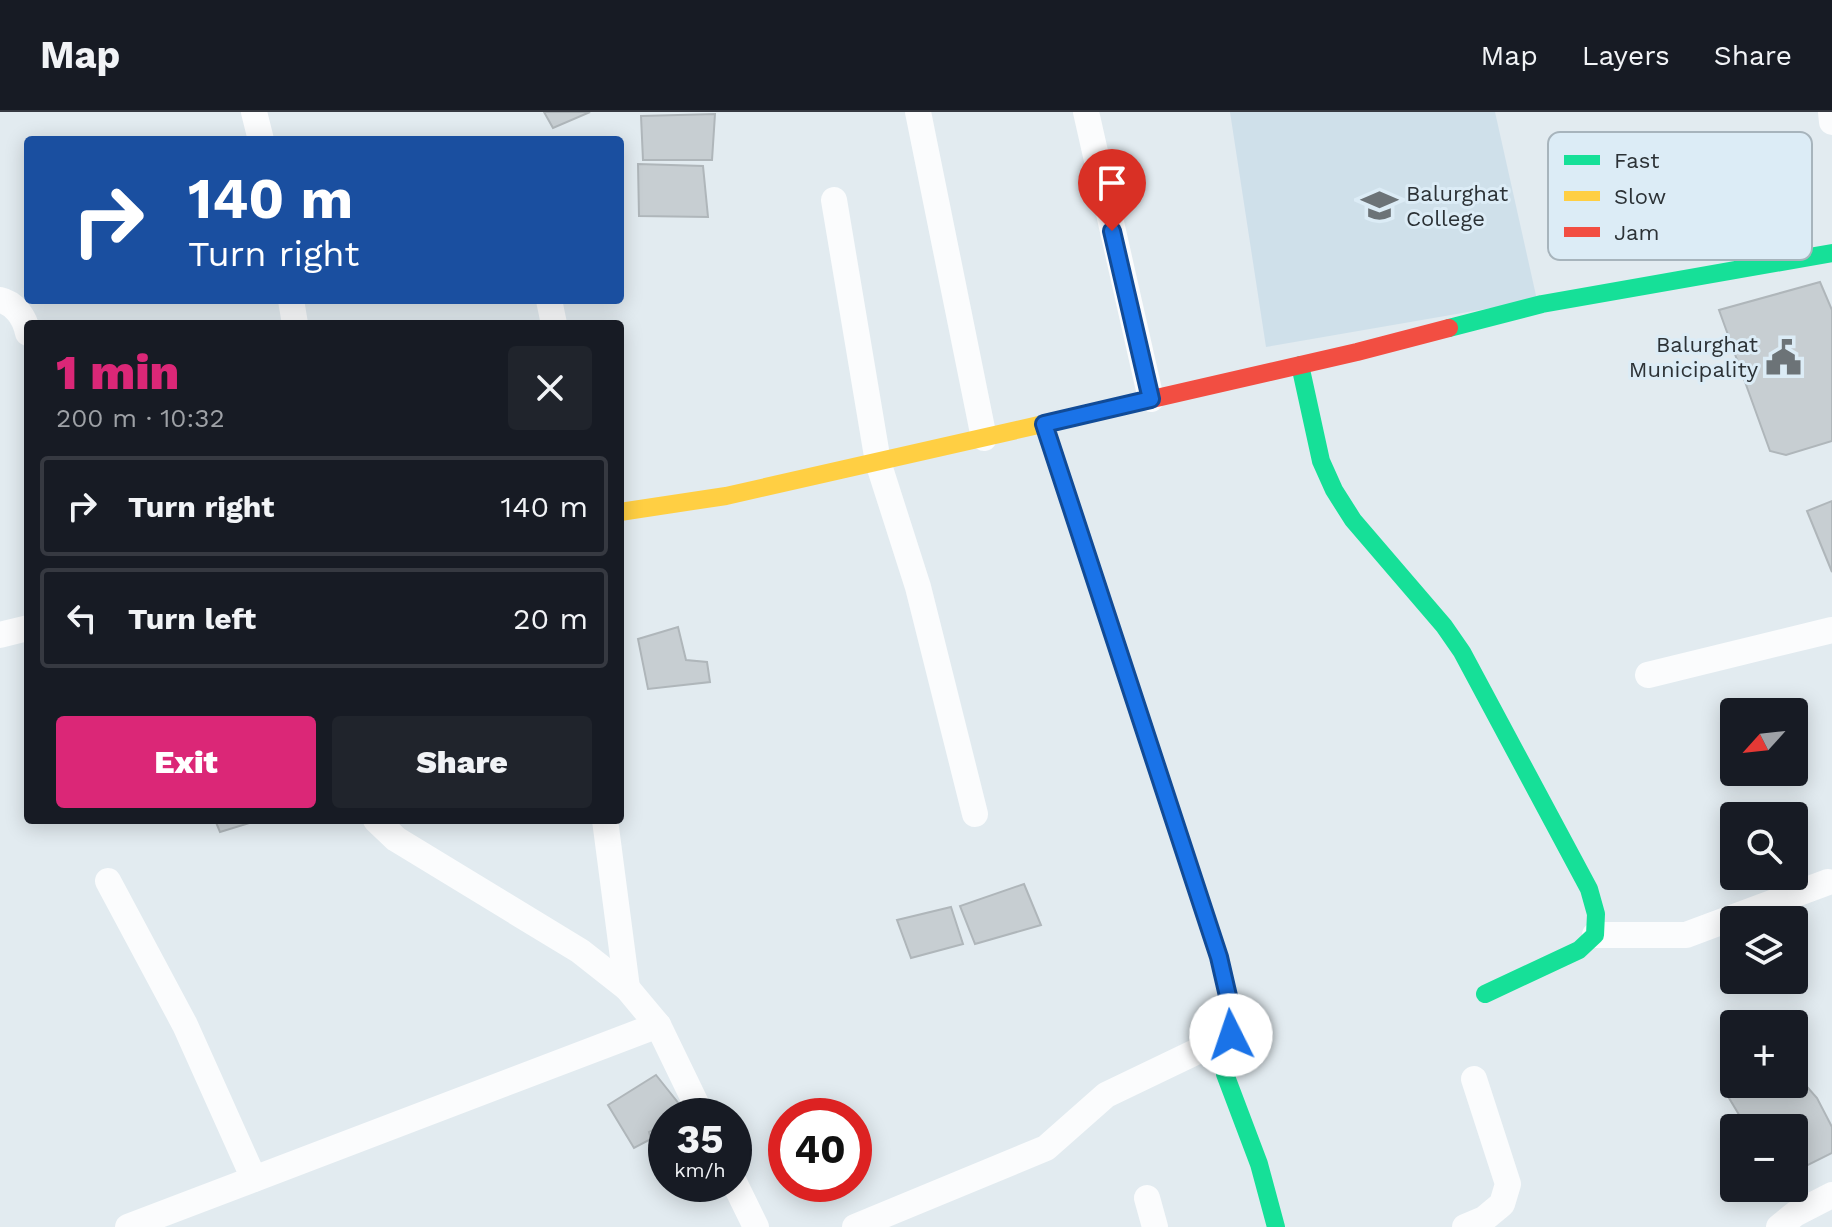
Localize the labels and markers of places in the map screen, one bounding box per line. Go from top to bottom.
pin [1078,149,1146,231]
place label: Balurghat College [1406,181,1508,231]
school or university icon: Balurghat College [1361,187,1399,225]
place label: Balurghat Municipality [1629,332,1759,382]
public building icon: Balurghat Municipality [1765,338,1803,376]

